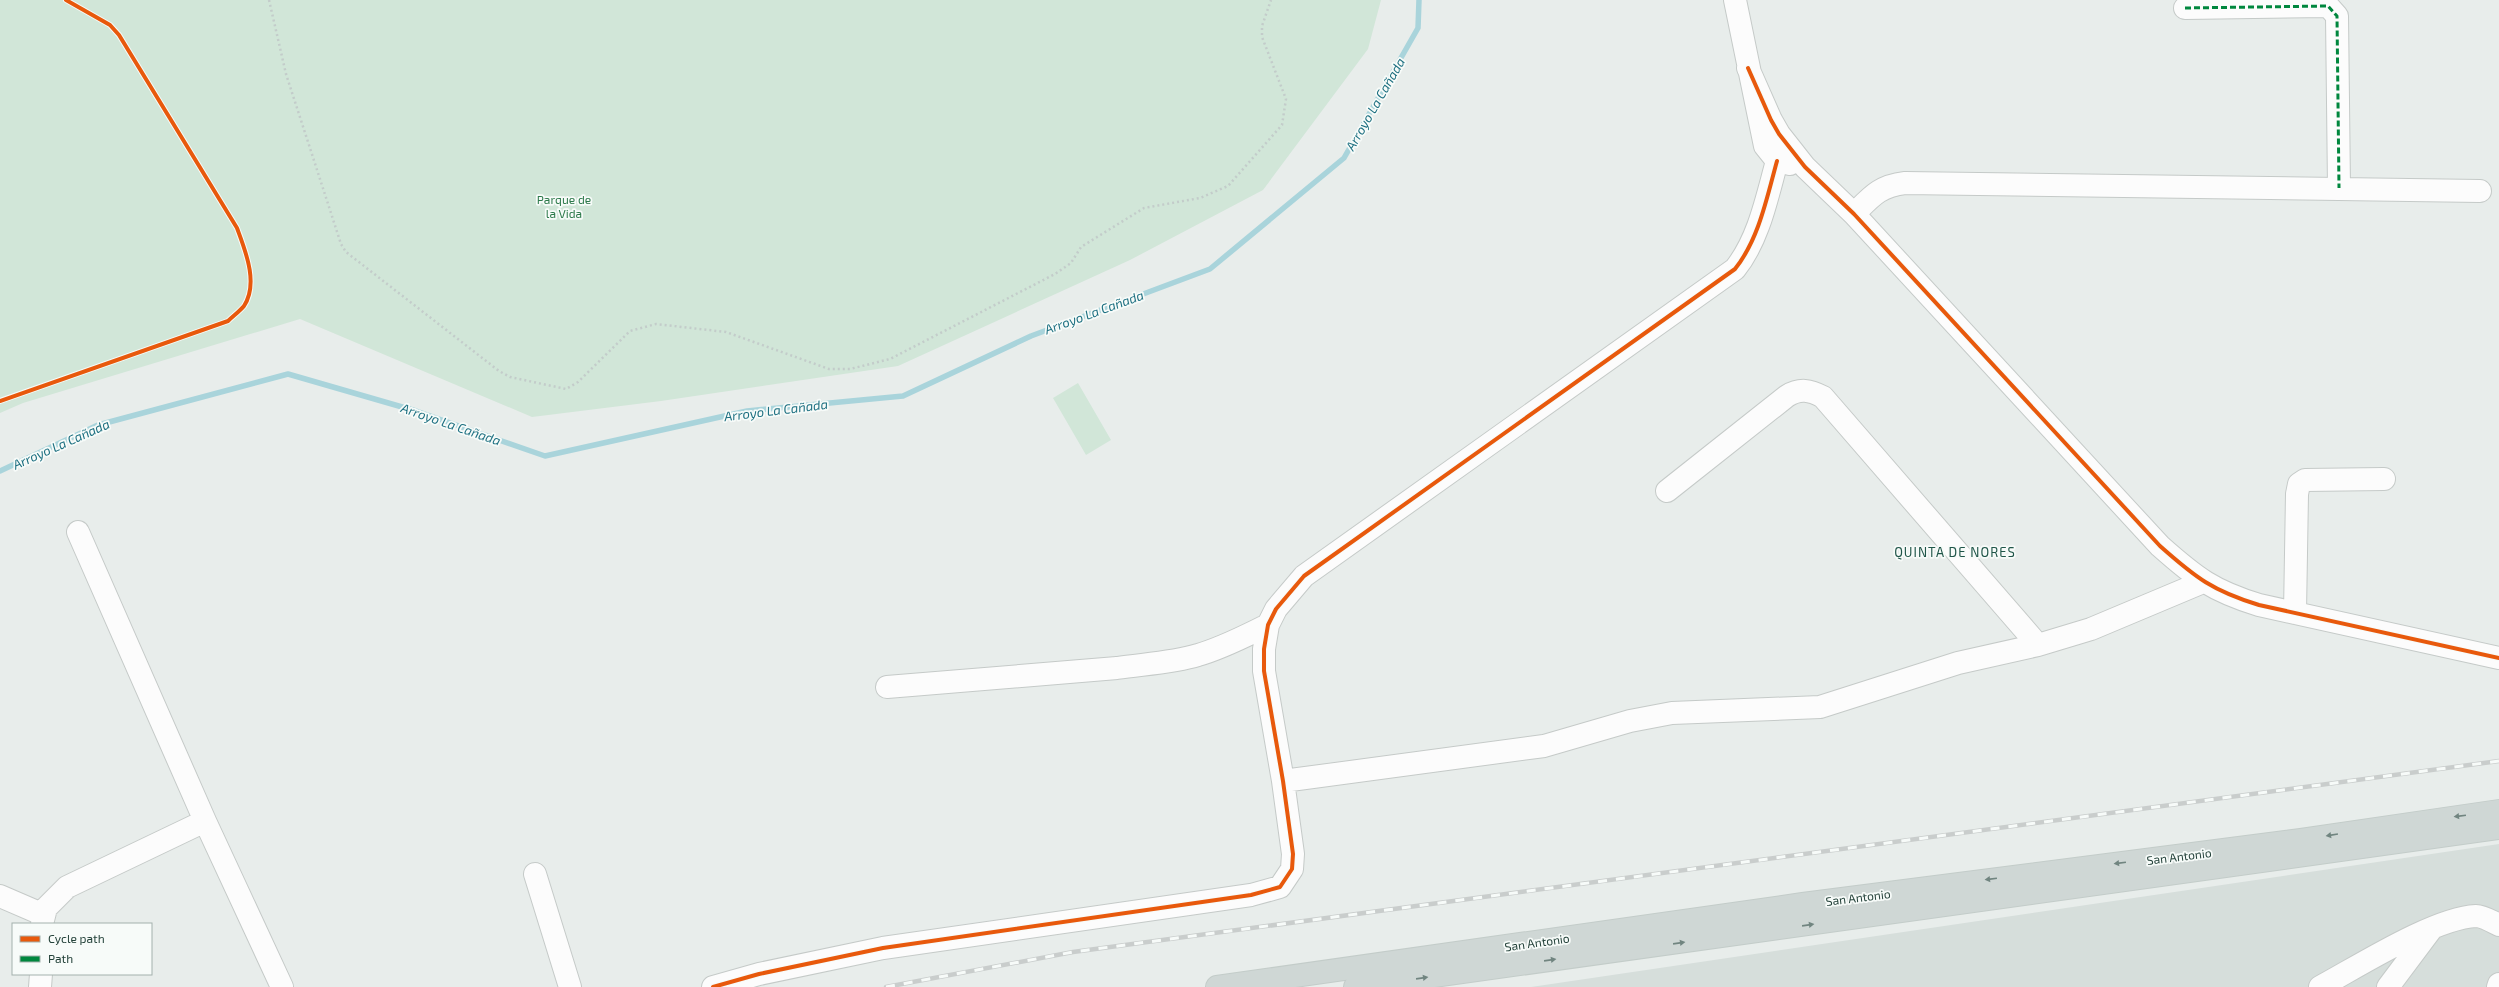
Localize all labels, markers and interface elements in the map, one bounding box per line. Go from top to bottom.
water label: Arroyo La Cañada [1341,55,1408,154]
park label: Parque de la Vida [537,192,591,220]
water label: Arroyo La Cañada [1041,287,1146,338]
water label: Arroyo La Cañada [722,396,829,424]
water label: Arroyo La Cañada [398,399,503,449]
water label: Arroyo La Cañada [9,415,112,473]
district label: QUINTA DE NORES [1894,544,2016,560]
one-way arrow [2454,812,2466,819]
one-way arrow [2326,832,2338,838]
street label: San Antonio [2146,845,2212,867]
one-way arrow [2114,860,2126,866]
one-way arrow [1985,876,1997,883]
street label: San Antonio [1825,886,1891,908]
one-way arrow [1802,922,1814,928]
legend [12,923,152,975]
text: Cycle path [48,931,105,945]
street label: San Antonio [1504,931,1570,953]
one-way arrow [1673,940,1685,946]
text: Path [48,951,73,965]
one-way arrow [1544,957,1556,963]
one-way arrow [1415,975,1428,981]

